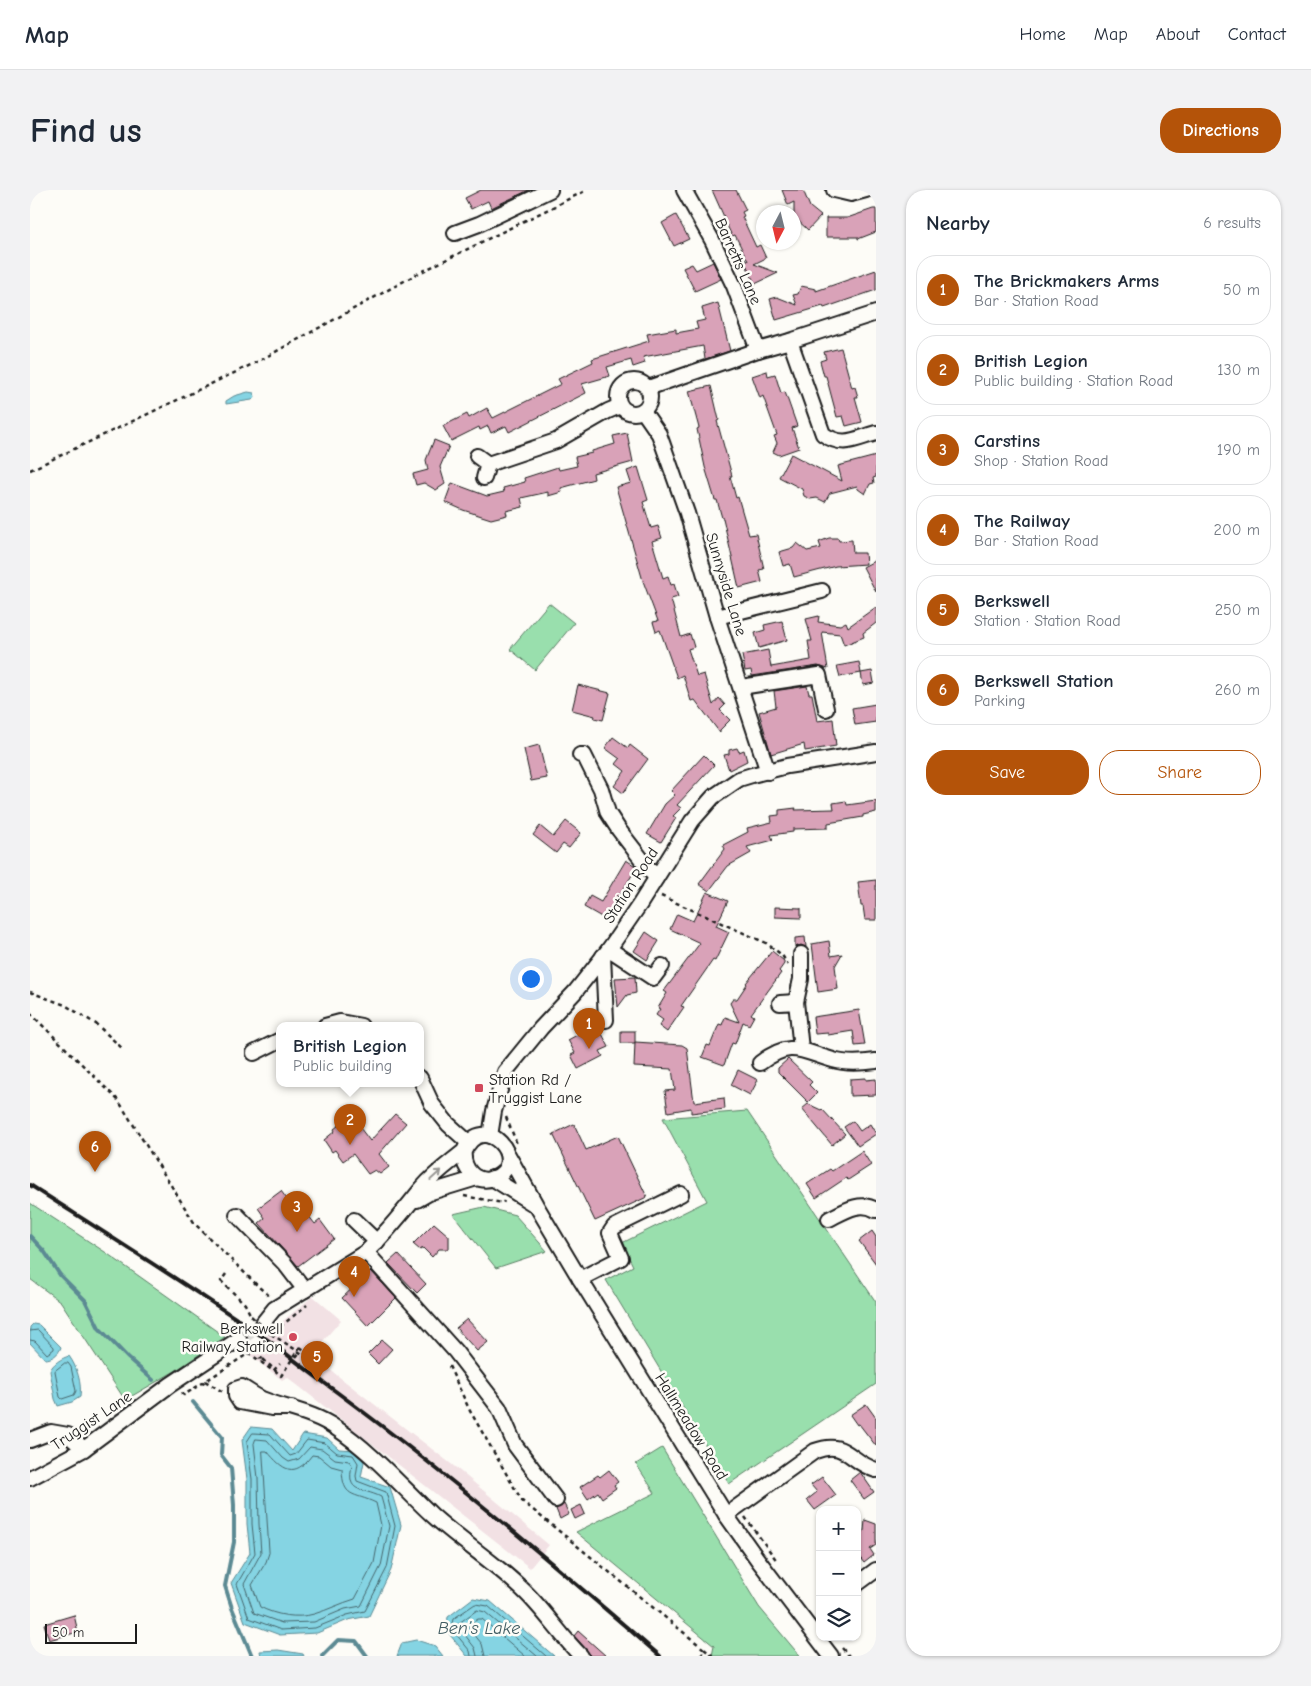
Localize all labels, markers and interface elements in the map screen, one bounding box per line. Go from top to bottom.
text: Map [25,21,69,49]
text: Home [1019,24,1066,45]
text: Map [1094,24,1128,45]
text: About [1156,24,1200,45]
text: Contact [1228,24,1286,45]
button: Directions [1160,108,1281,153]
text: Find us [30,110,142,151]
north arrow [756,205,801,250]
text: Nearby [926,211,990,235]
text: 6 results [1203,214,1261,232]
street label: Barretts Lane [711,215,765,307]
text: The Brickmakers Arms [974,270,1159,292]
text: 1 [940,281,946,299]
text: 50 m [1223,281,1260,299]
text: Bar · Station Road [974,292,1099,310]
text: British Legion [974,350,1088,372]
text: 2 [939,361,947,379]
text: 130 m [1217,361,1260,379]
text: Public building · Station Road [974,372,1173,390]
text: Carstins [974,430,1040,452]
text: 3 [939,441,947,459]
text: 190 m [1217,441,1260,459]
text: Shop · Station Road [974,452,1108,470]
text: The Railway [974,510,1070,532]
text: 4 [939,521,947,539]
text: 200 m [1214,521,1260,539]
street label: Sunnyside Lane [702,531,750,638]
text: Bar · Station Road [974,532,1099,550]
text: Berkswell [974,590,1050,612]
text: 5 [939,601,947,619]
text: 250 m [1215,601,1260,619]
text: Station · Station Road [974,612,1121,630]
text: Berkswell Station [974,670,1114,692]
text: 6 [939,681,947,699]
text: 260 m [1215,681,1260,699]
text: Parking [974,692,1026,710]
button: Save [926,750,1089,795]
button: Share [1099,750,1261,795]
street label: Station Road [600,844,662,927]
your location [518,966,544,992]
pin: 1 [573,1008,605,1049]
popup [276,1022,424,1087]
text: British Legion [293,1035,407,1057]
text: Public building [293,1057,392,1075]
place label: Station Rd / Truggist Lane [489,1071,582,1107]
marker: Station Rd / Truggist Lane [473,1082,485,1094]
pin: 2 [334,1104,366,1145]
pin: 6 [79,1131,111,1172]
one-way arrow [430,1169,443,1181]
pin: 3 [281,1191,313,1232]
pin: 4 [338,1256,370,1297]
place label: Berkswell Railway Station [182,1320,283,1356]
marker: Berkswell Railway Station [287,1331,299,1343]
pin: 5 [301,1341,333,1382]
street label: Hallmeadow Road [651,1370,731,1483]
street label: Truggist Lane [48,1387,135,1454]
map controls [816,1506,861,1641]
button: + [816,1506,861,1551]
button: − [816,1551,861,1596]
button: layers [816,1596,861,1641]
water label: Ben’s Lake [438,1618,520,1639]
scale bar [45,1621,138,1644]
text: 50 m [52,1624,84,1641]

